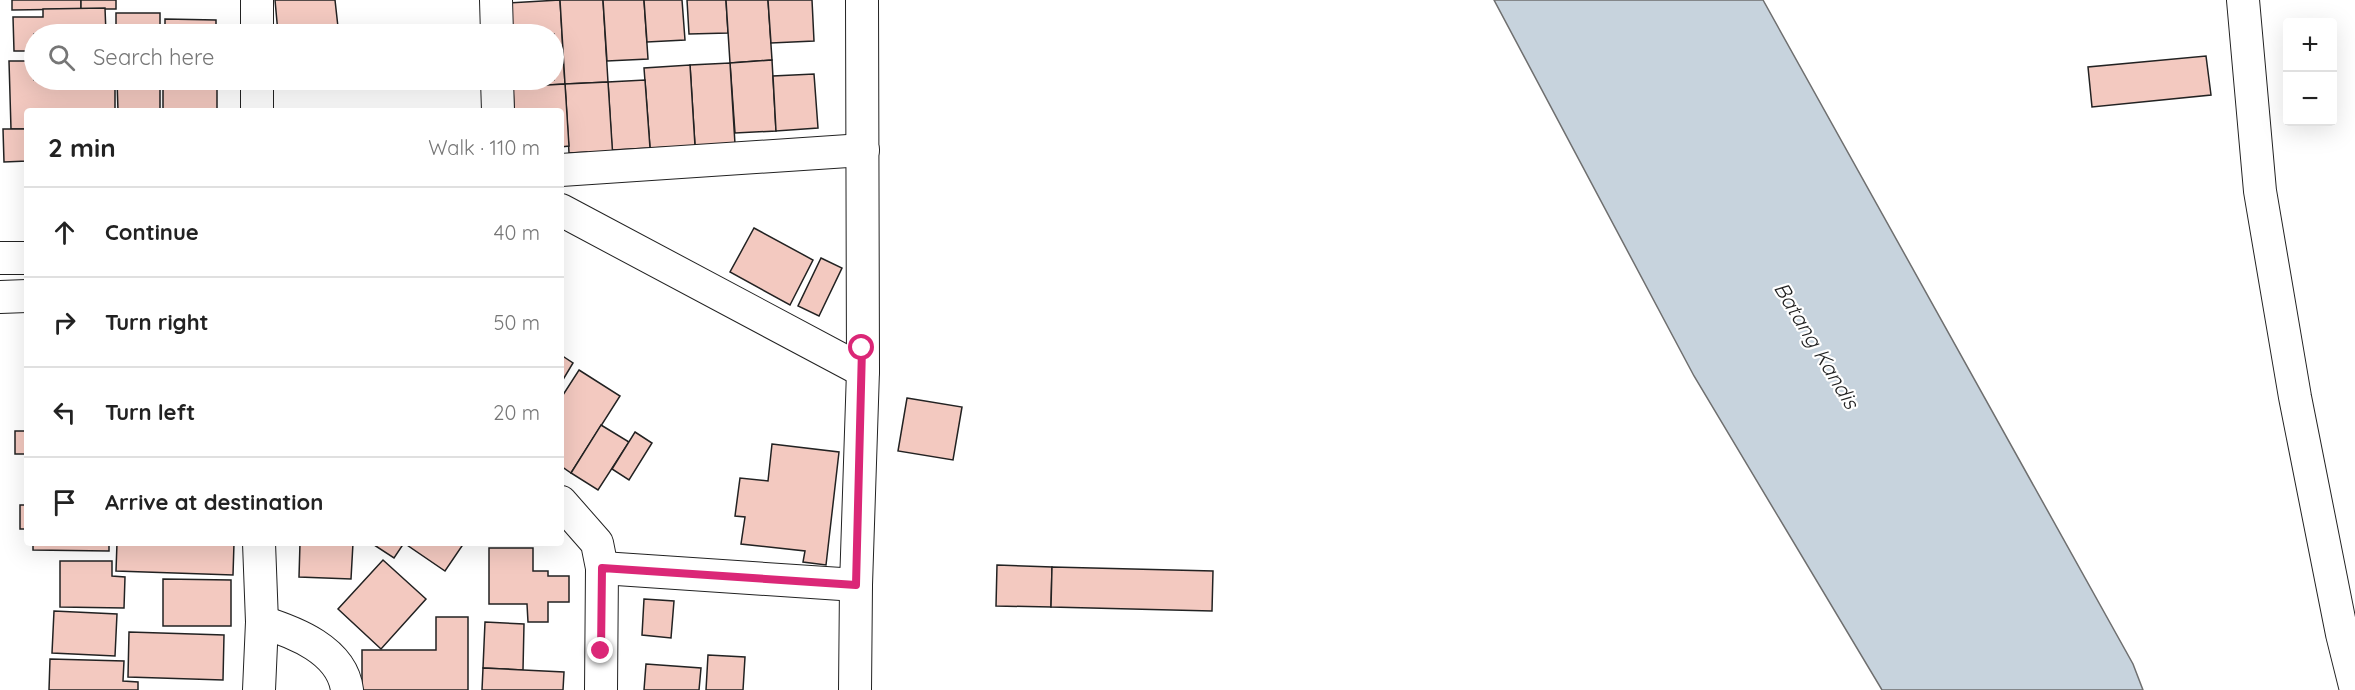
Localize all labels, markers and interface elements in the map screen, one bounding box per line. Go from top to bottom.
map controls [2283,18,2337,126]
button: + [2283,18,2337,72]
search box [24,24,564,90]
icon: search [45,41,78,74]
text: Search here [93,43,214,71]
button: − [2283,72,2337,126]
text: 2 min [48,131,116,164]
text: Walk · 110 m [428,135,540,160]
icon: ahead [48,216,81,249]
text: Continue [105,218,199,246]
text: 40 m [494,220,540,245]
water label: Batang Kandis [1769,277,1866,414]
icon: right [48,306,81,339]
text: Turn right [105,308,209,336]
text: 50 m [494,310,540,335]
route start [848,334,874,360]
icon: left [48,396,81,429]
text: Turn left [105,398,195,426]
text: 20 m [493,400,540,425]
icon: arrive [48,486,81,519]
text: Arrive at destination [105,488,323,516]
route end [587,637,613,663]

